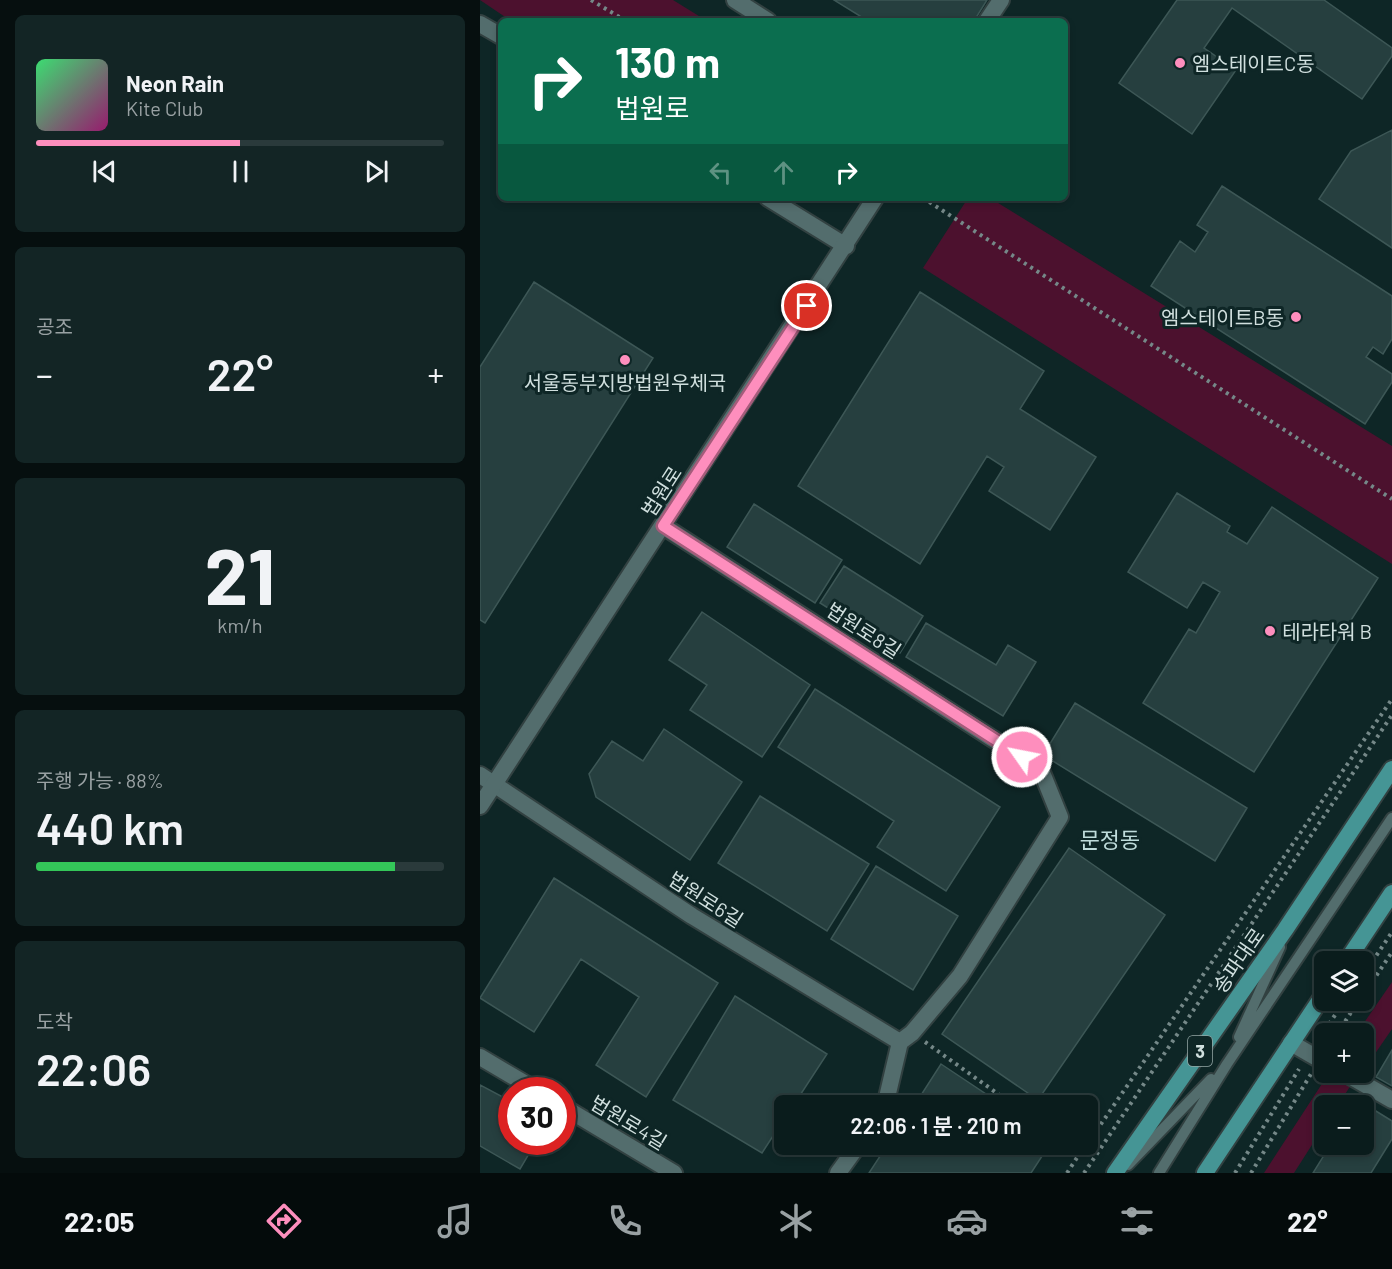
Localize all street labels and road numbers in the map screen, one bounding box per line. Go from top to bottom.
street label: 법원로 [636,461,686,521]
street label: 법원로8길 [822,597,906,663]
street label: 법원로6길 [664,866,748,932]
street label: 송파대로 [1207,923,1269,997]
road number: 3 [1188,1036,1212,1066]
street label: 법원로4길 [587,1090,671,1154]

